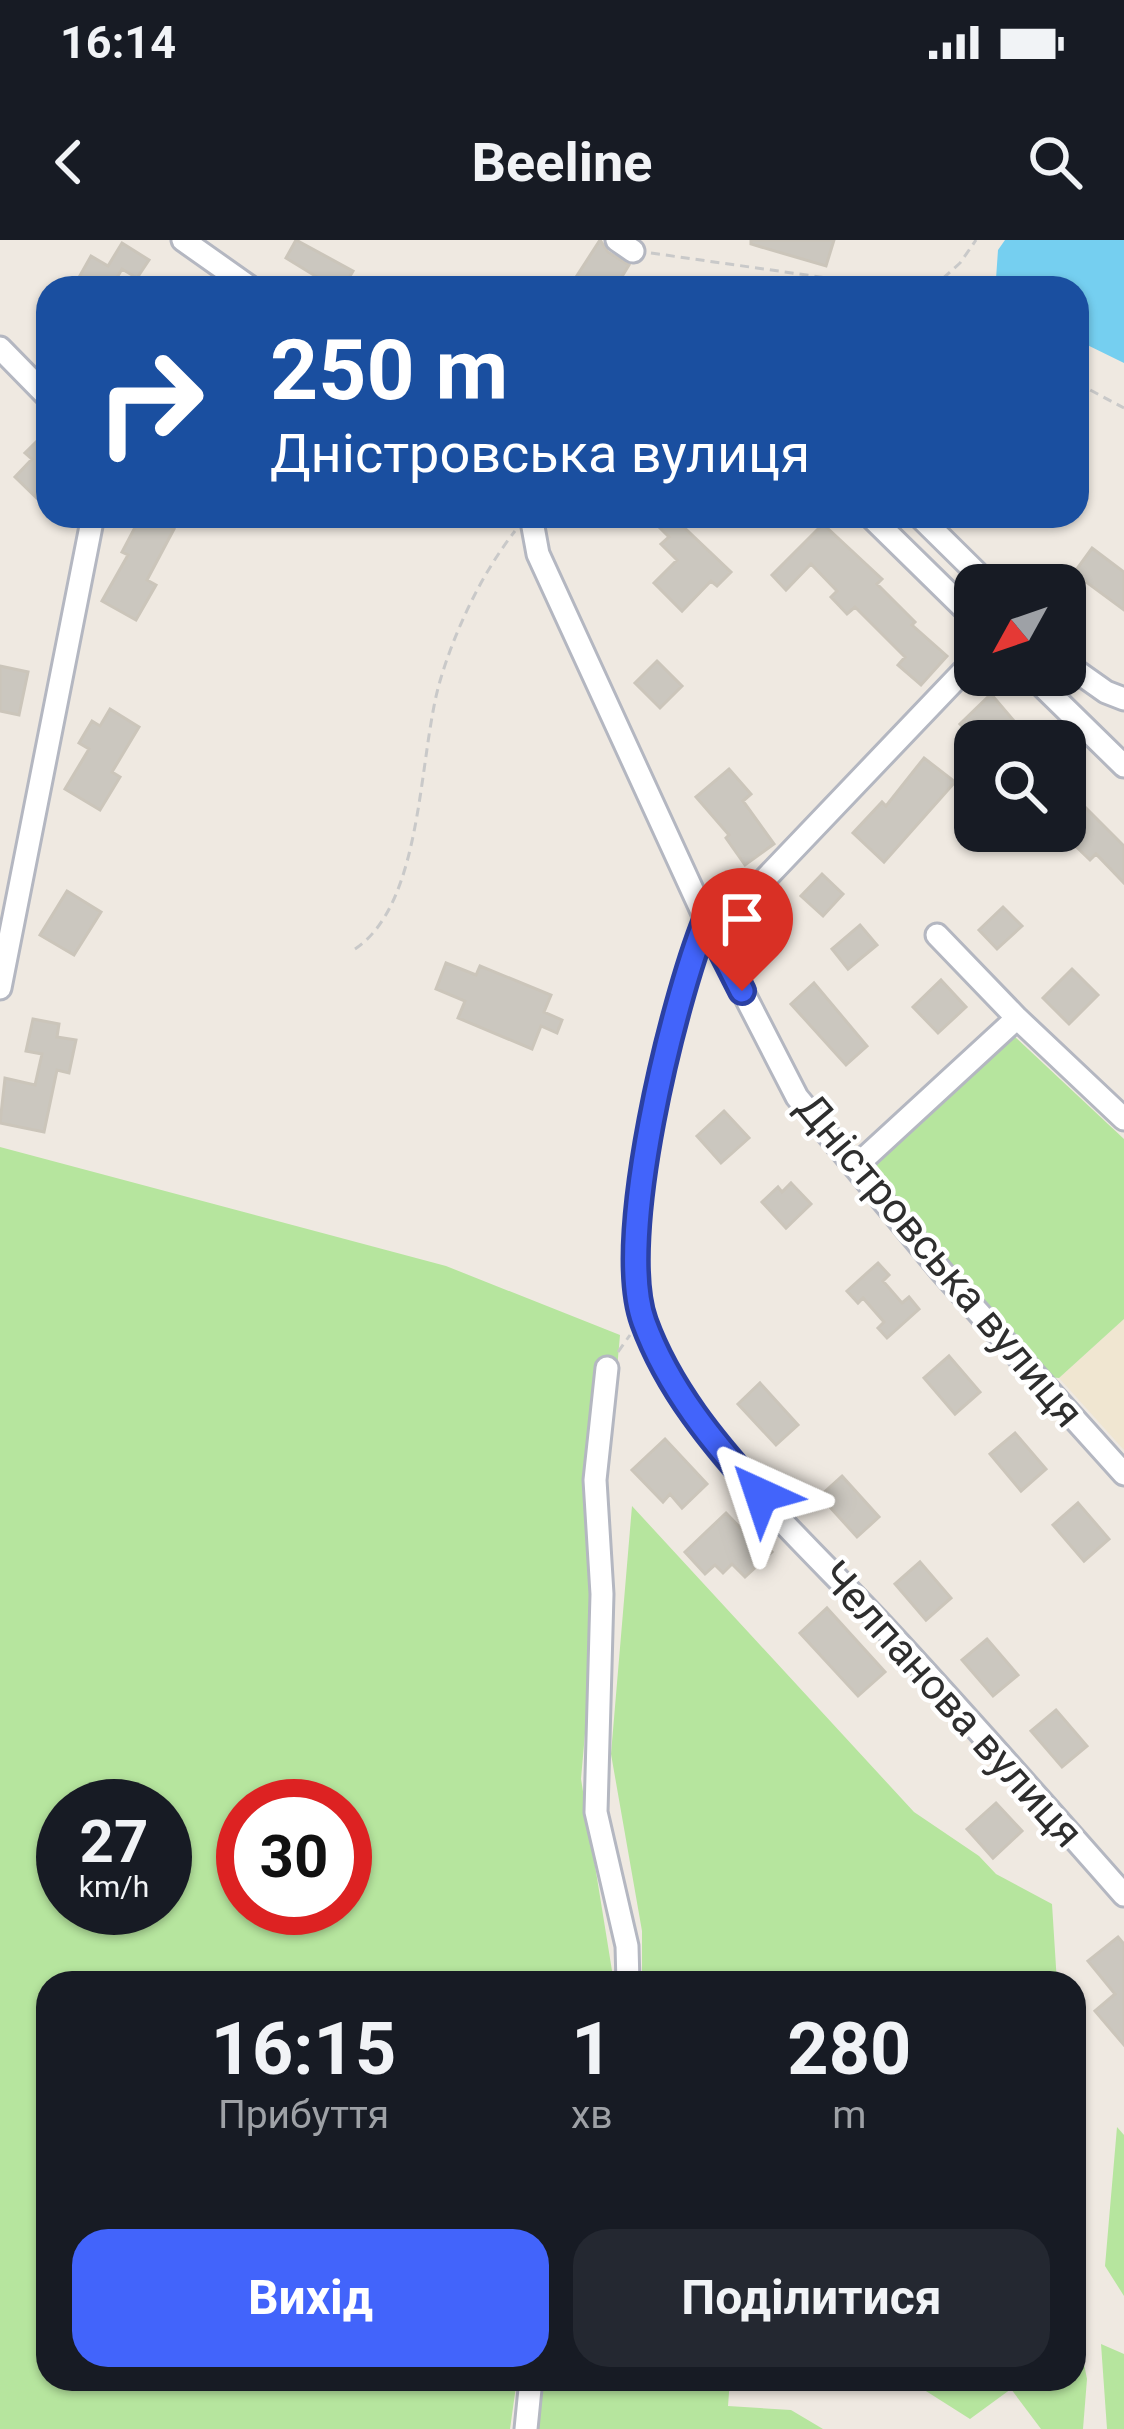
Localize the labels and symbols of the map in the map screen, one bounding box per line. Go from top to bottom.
north arrow [954,564,1086,696]
pin [691,868,793,991]
street label: Дністровська вулиця [786,1083,1094,1437]
position arrow [698,1432,824,1558]
street label: Челпанова вулиця [811,1551,1093,1857]
speed limit sign: 30 [216,1779,372,1935]

